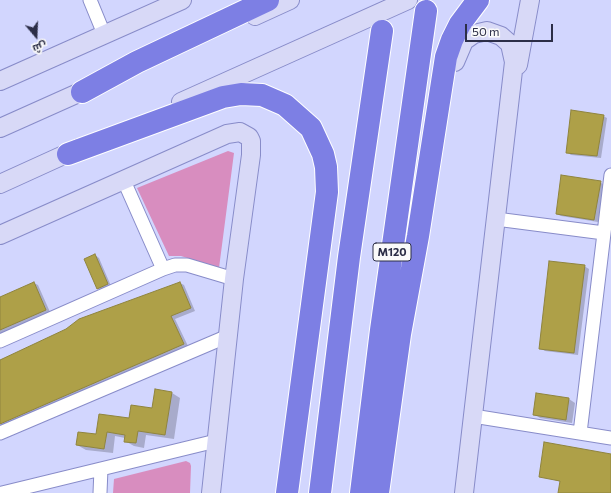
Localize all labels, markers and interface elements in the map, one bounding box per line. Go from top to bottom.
north arrow [16,16,56,56]
scale bar [467,16,555,42]
text: 50 m [472,24,500,38]
text: ش [31,39,49,56]
road number: M120 [373,243,411,261]

